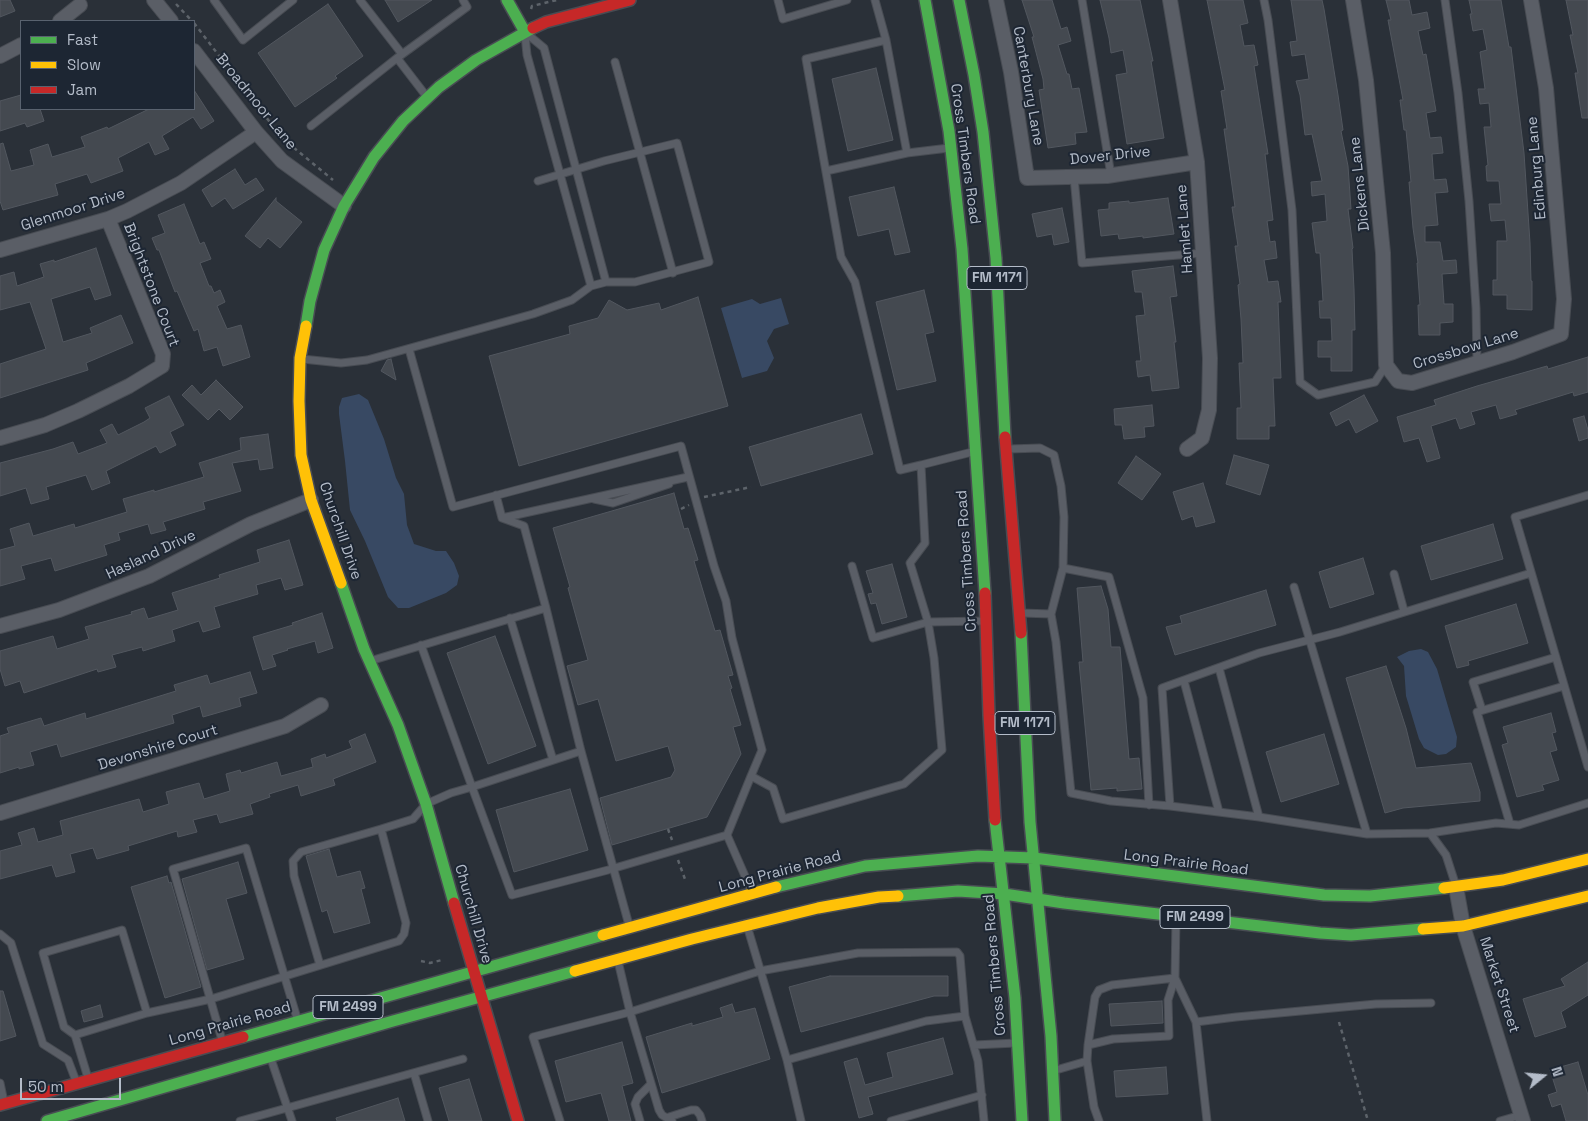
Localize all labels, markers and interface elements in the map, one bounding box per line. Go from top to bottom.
legend [20,20,195,110]
street label: Canterbury Lane [1009,25,1047,147]
text: Fast [67,30,98,49]
street label: Broadmoor Lane [212,50,300,154]
text: Slow [67,55,101,74]
text: Jam [67,80,97,99]
street label: Cross Timbers Road [946,83,984,225]
street label: Edinburg Lane [1524,116,1550,220]
street label: Dickens Lane [1346,136,1374,232]
street label: Dover Drive [1069,143,1151,169]
street label: Hamlet Lane [1173,184,1197,274]
street label: Glenmoor Drive [19,185,127,235]
street label: Brightstone Court [119,221,183,349]
road number: FM 1171 [967,266,1027,290]
street label: Crossbow Lane [1411,324,1521,374]
street label: Churchill Drive [315,480,365,582]
street label: Cross Timbers Road [953,490,981,632]
street label: Hasland Drive [103,526,199,584]
road number: FM 1171 [995,711,1055,734]
street label: Devonshire Court [96,721,220,775]
street label: Long Prairie Road [1123,846,1249,880]
street label: Long Prairie Road [717,847,843,897]
street label: Churchill Drive [450,862,496,966]
street label: Cross Timbers Road [980,894,1010,1036]
road number: FM 2499 [1160,906,1230,929]
street label: Market Street [1475,935,1523,1035]
road number: FM 2499 [313,996,383,1019]
street label: Long Prairie Road [167,998,293,1050]
north arrow [1518,1051,1568,1101]
text: N [1547,1064,1567,1079]
scale bar [22,1068,124,1100]
text: 50 m [28,1077,63,1096]

